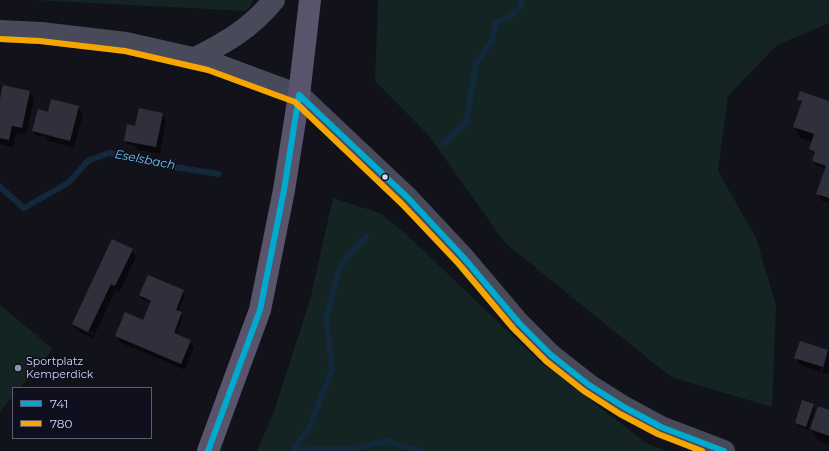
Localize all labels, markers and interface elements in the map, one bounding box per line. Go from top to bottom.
water label: Eselsbach [114,147,176,173]
unlabelled marker [380,172,390,182]
place label: Sportplatz Kemperdick [26,355,93,381]
marker: Sportplatz Kemperdick [13,363,23,373]
legend [12,387,152,439]
text: 741 [50,396,68,411]
text: 780 [50,416,72,431]

